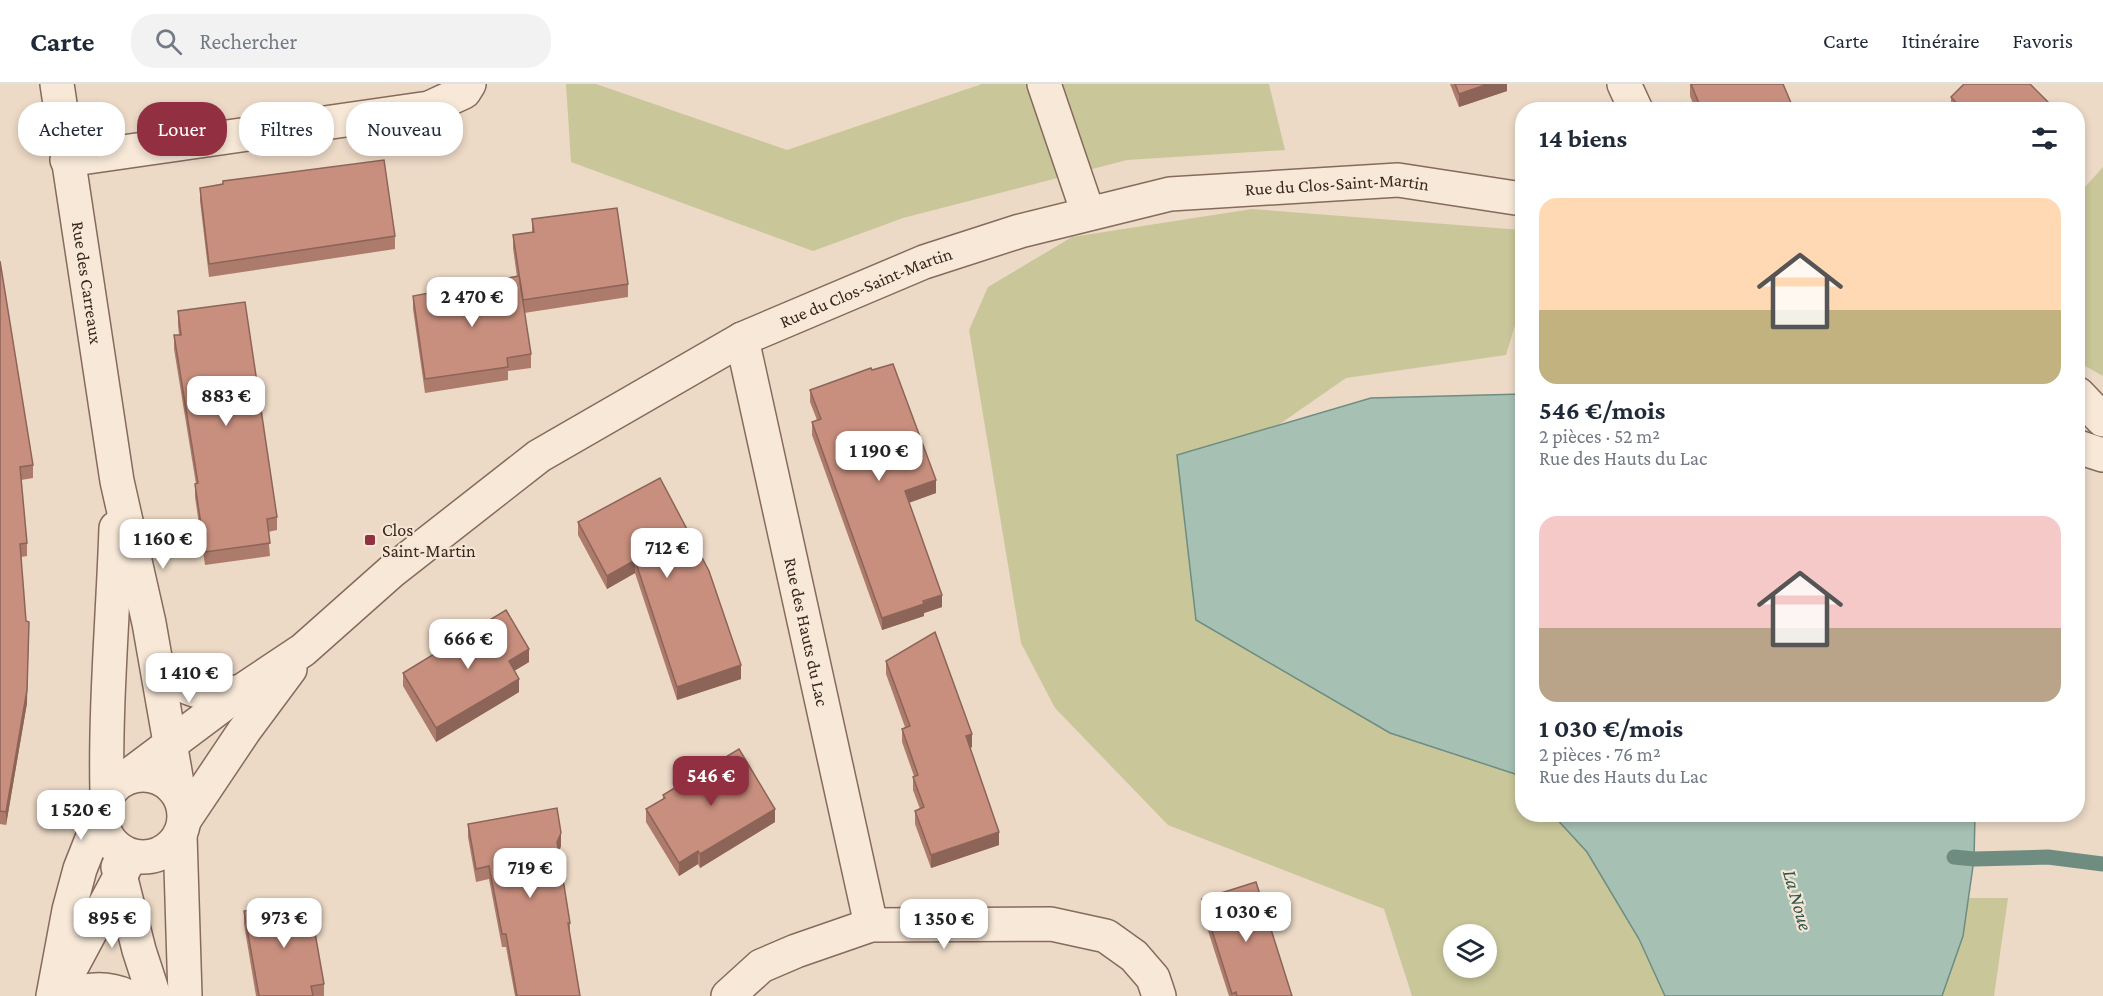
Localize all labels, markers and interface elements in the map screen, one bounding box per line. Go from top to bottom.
search box [131,14,551,68]
icon: search [152,25,185,58]
text: Carte [30,26,95,57]
text: Rechercher [200,29,297,54]
text: Carte [1823,29,1869,53]
text: Itinéraire [1902,29,1979,53]
text: Favoris [2012,29,2073,53]
chip: Acheter [18,102,125,156]
chip: Louer [137,102,227,156]
chip: Filtres [239,102,334,156]
chip: Nouveau [346,102,463,156]
icon: filters [2028,122,2061,155]
text: 14 biens [1539,124,1627,153]
street label: Rue du Clos-Saint-Martin [1244,170,1431,199]
street label: Rue des Carreaux [68,220,106,346]
icon: home [1746,237,1854,345]
street label: Rue du Clos-Saint-Martin [777,243,955,332]
pin: 2 470 € [417,277,527,328]
text: 2 470 € [441,285,503,307]
pin: 883 € [184,376,268,427]
text: 883 € [201,384,251,406]
text: 546 €/mois [1539,396,1665,425]
text: 2 pièces · 52 m² [1539,425,1660,447]
pin: 1 190 € [824,431,934,482]
text: 1 190 € [850,439,908,461]
text: Rue des Hauts du Lac [1539,447,1707,469]
pin: 1 160 € [108,519,218,570]
place label: Clos Saint-Martin [382,520,476,561]
text: 1 160 € [134,527,192,549]
pin: 712 € [625,528,709,579]
marker: Clos Saint-Martin [363,533,377,547]
text: 712 € [645,536,689,558]
icon: home [1746,555,1854,663]
street label: Rue des Hauts du Lac [780,556,833,709]
pin: 666 € [426,619,510,670]
text: 666 € [443,627,493,649]
pin: 1 410 € [134,653,244,704]
text: 1 410 € [160,661,218,683]
text: 1 030 €/mois [1539,714,1683,743]
text: 2 pièces · 76 m² [1539,743,1661,765]
pin: 546 € [669,756,753,807]
text: 546 € [687,764,735,786]
text: Rue des Hauts du Lac [1539,765,1707,787]
pin: 1 520 € [26,790,136,841]
text: 1 520 € [51,798,111,820]
pin: 719 € [488,848,572,899]
text: 719 € [507,856,553,878]
water label: La Noue [1779,867,1817,933]
pin: 1 030 € [1191,892,1301,943]
pin: 895 € [70,898,154,949]
pin: 973 € [242,898,326,949]
pin: 1 350 € [889,899,999,950]
text: 1 030 € [1215,900,1277,922]
text: 895 € [88,906,136,928]
text: 973 € [261,906,307,928]
text: 1 350 € [914,907,974,929]
map controls [1443,924,1497,978]
button: layers [1443,924,1497,978]

